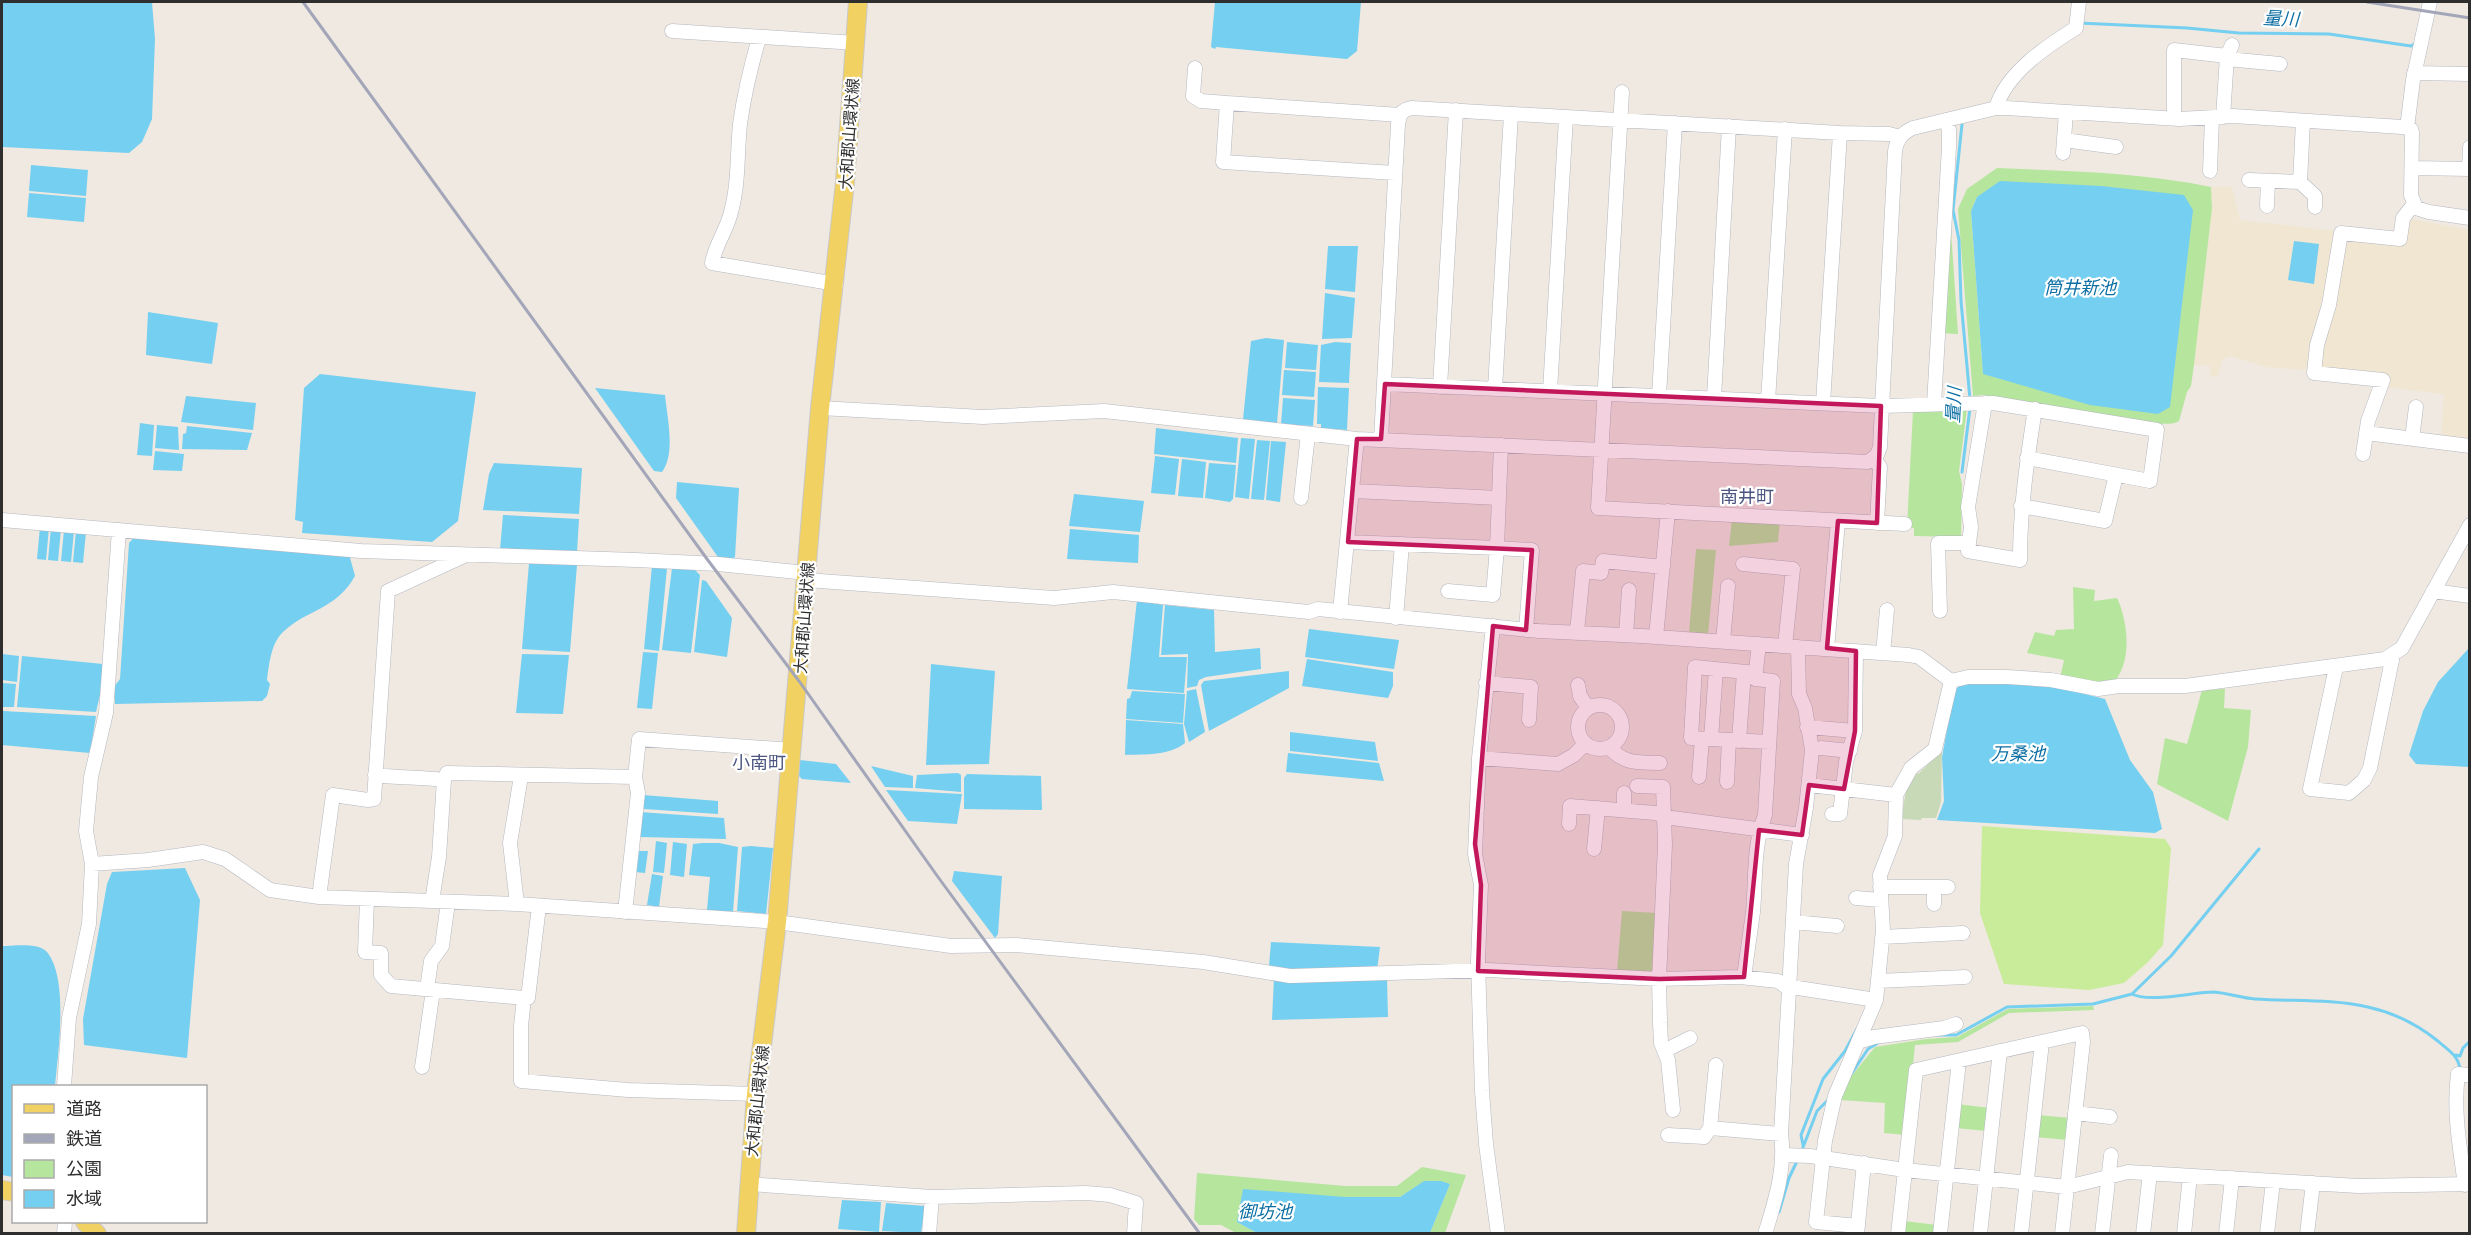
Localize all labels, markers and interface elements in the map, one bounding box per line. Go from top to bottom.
water label: 量川 [2262,7,2302,31]
street label: 大和郡山環状線 [836,78,863,191]
water label: 筒井新池 [2044,277,2118,299]
water label: 量川 [1942,384,1966,424]
district label: 南井町 [1720,486,1774,508]
street label: 大和郡山環状線 [791,562,818,675]
water label: 万桑池 [1991,743,2047,765]
district label: 小南町 [732,752,786,774]
street label: 大和郡山環状線 [742,1044,773,1158]
legend [12,1085,207,1223]
text: 道路 [66,1098,102,1120]
text: 鉄道 [66,1128,102,1150]
text: 公園 [66,1158,102,1180]
text: 水域 [66,1188,102,1210]
water label: 御坊池 [1238,1201,1294,1223]

